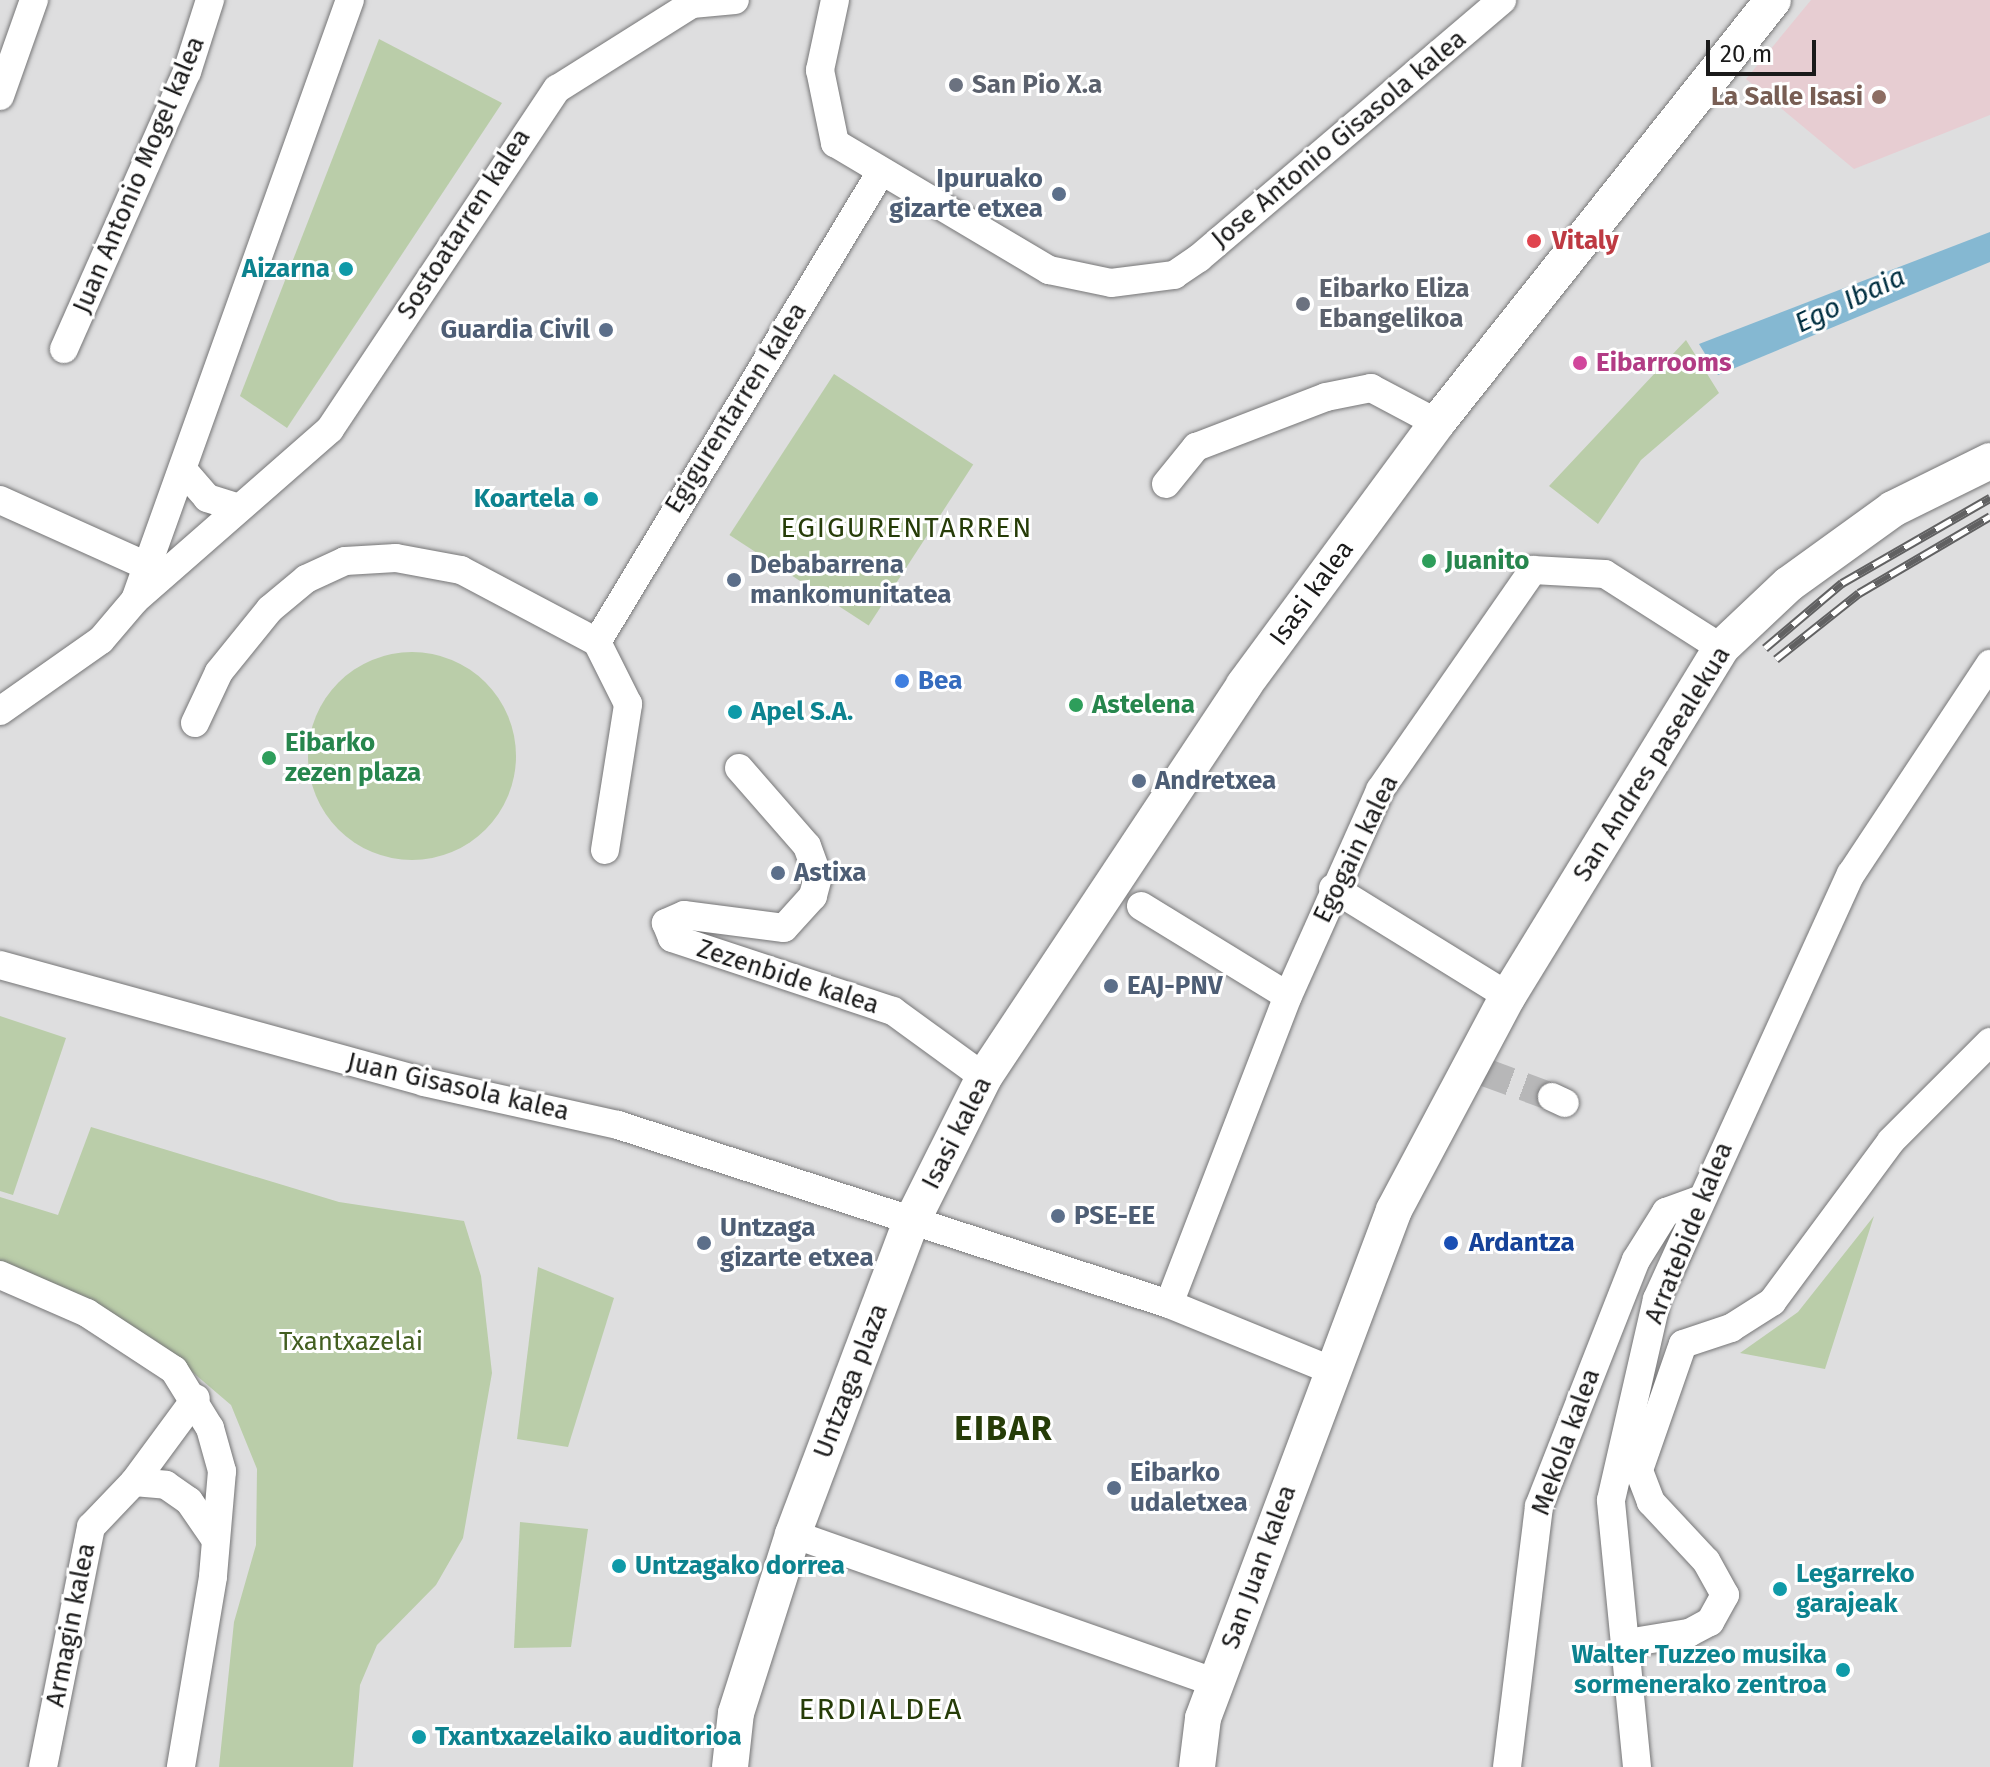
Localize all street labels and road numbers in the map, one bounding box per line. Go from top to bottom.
street label: Jose Antonio Gisasola kalea [1205,23,1473,255]
street label: Juan Antonio Mogel kalea [66,32,212,318]
street label: Sostoatarren kalea [391,123,537,325]
street label: Egigurentarren kalea [658,297,814,519]
street label: Isasi kalea [1263,534,1361,652]
street label: San Andres pasealekua [1567,641,1737,887]
street label: Egogain kalea [1307,770,1405,928]
street label: Zezenbide kalea [693,933,883,1021]
street label: Juan Gisasola kalea [344,1046,572,1128]
street label: Isasi kalea [915,1072,999,1194]
street label: Arratebide kalea [1638,1138,1740,1328]
street label: Untzaga plaza [807,1299,895,1463]
street label: Mekola kalea [1525,1365,1607,1519]
street label: San Juan kalea [1215,1481,1303,1653]
street label: Armagin kalea [40,1540,102,1710]

